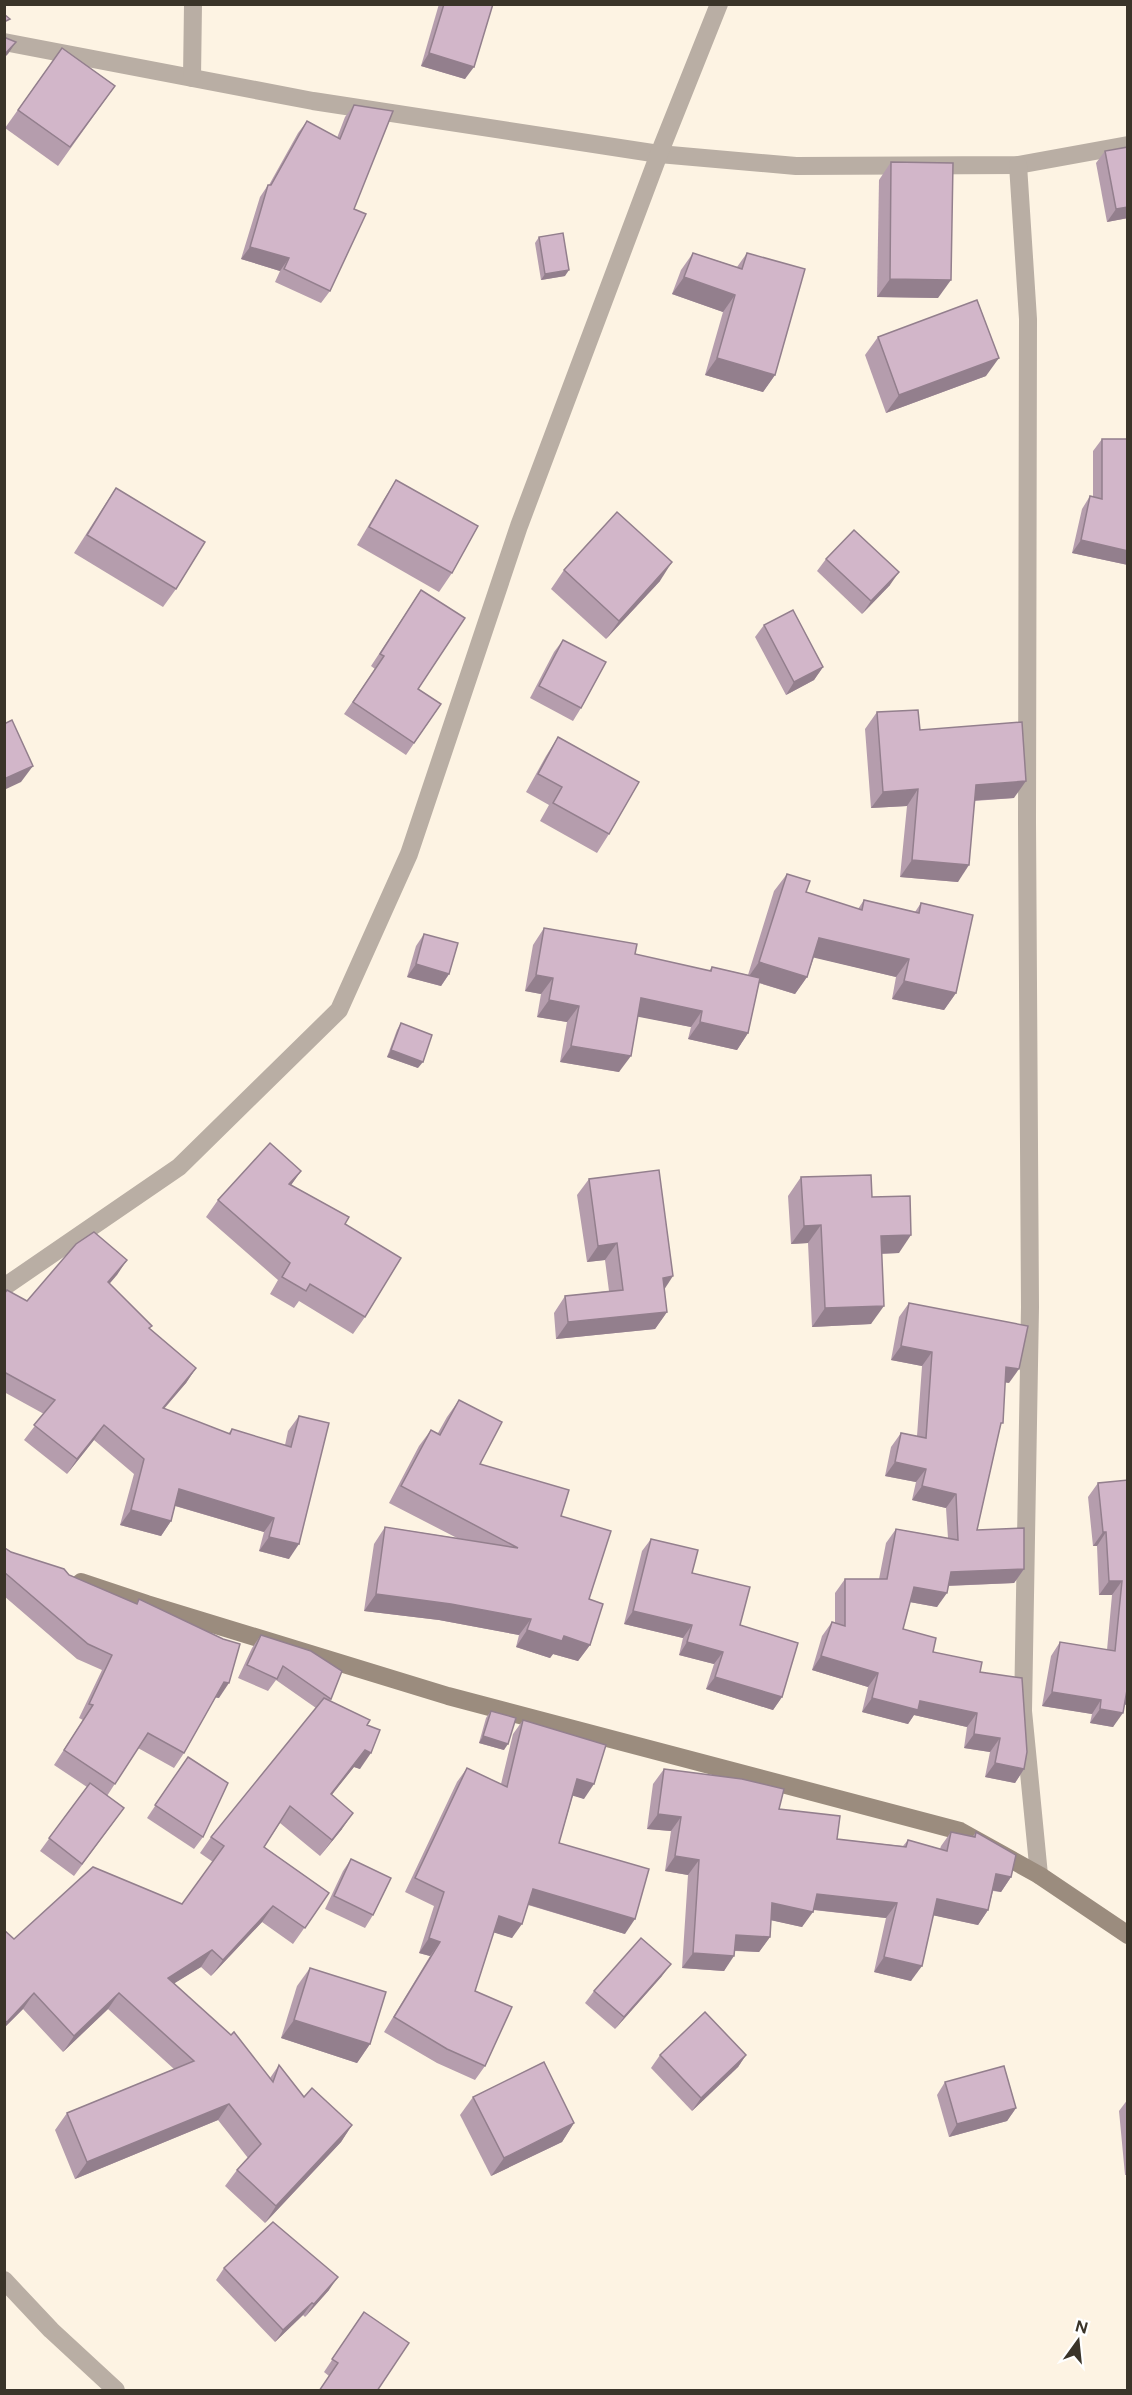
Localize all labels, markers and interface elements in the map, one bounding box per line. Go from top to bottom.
north arrow [1048,2311,1108,2371]
text: N [1073,2316,1090,2338]

